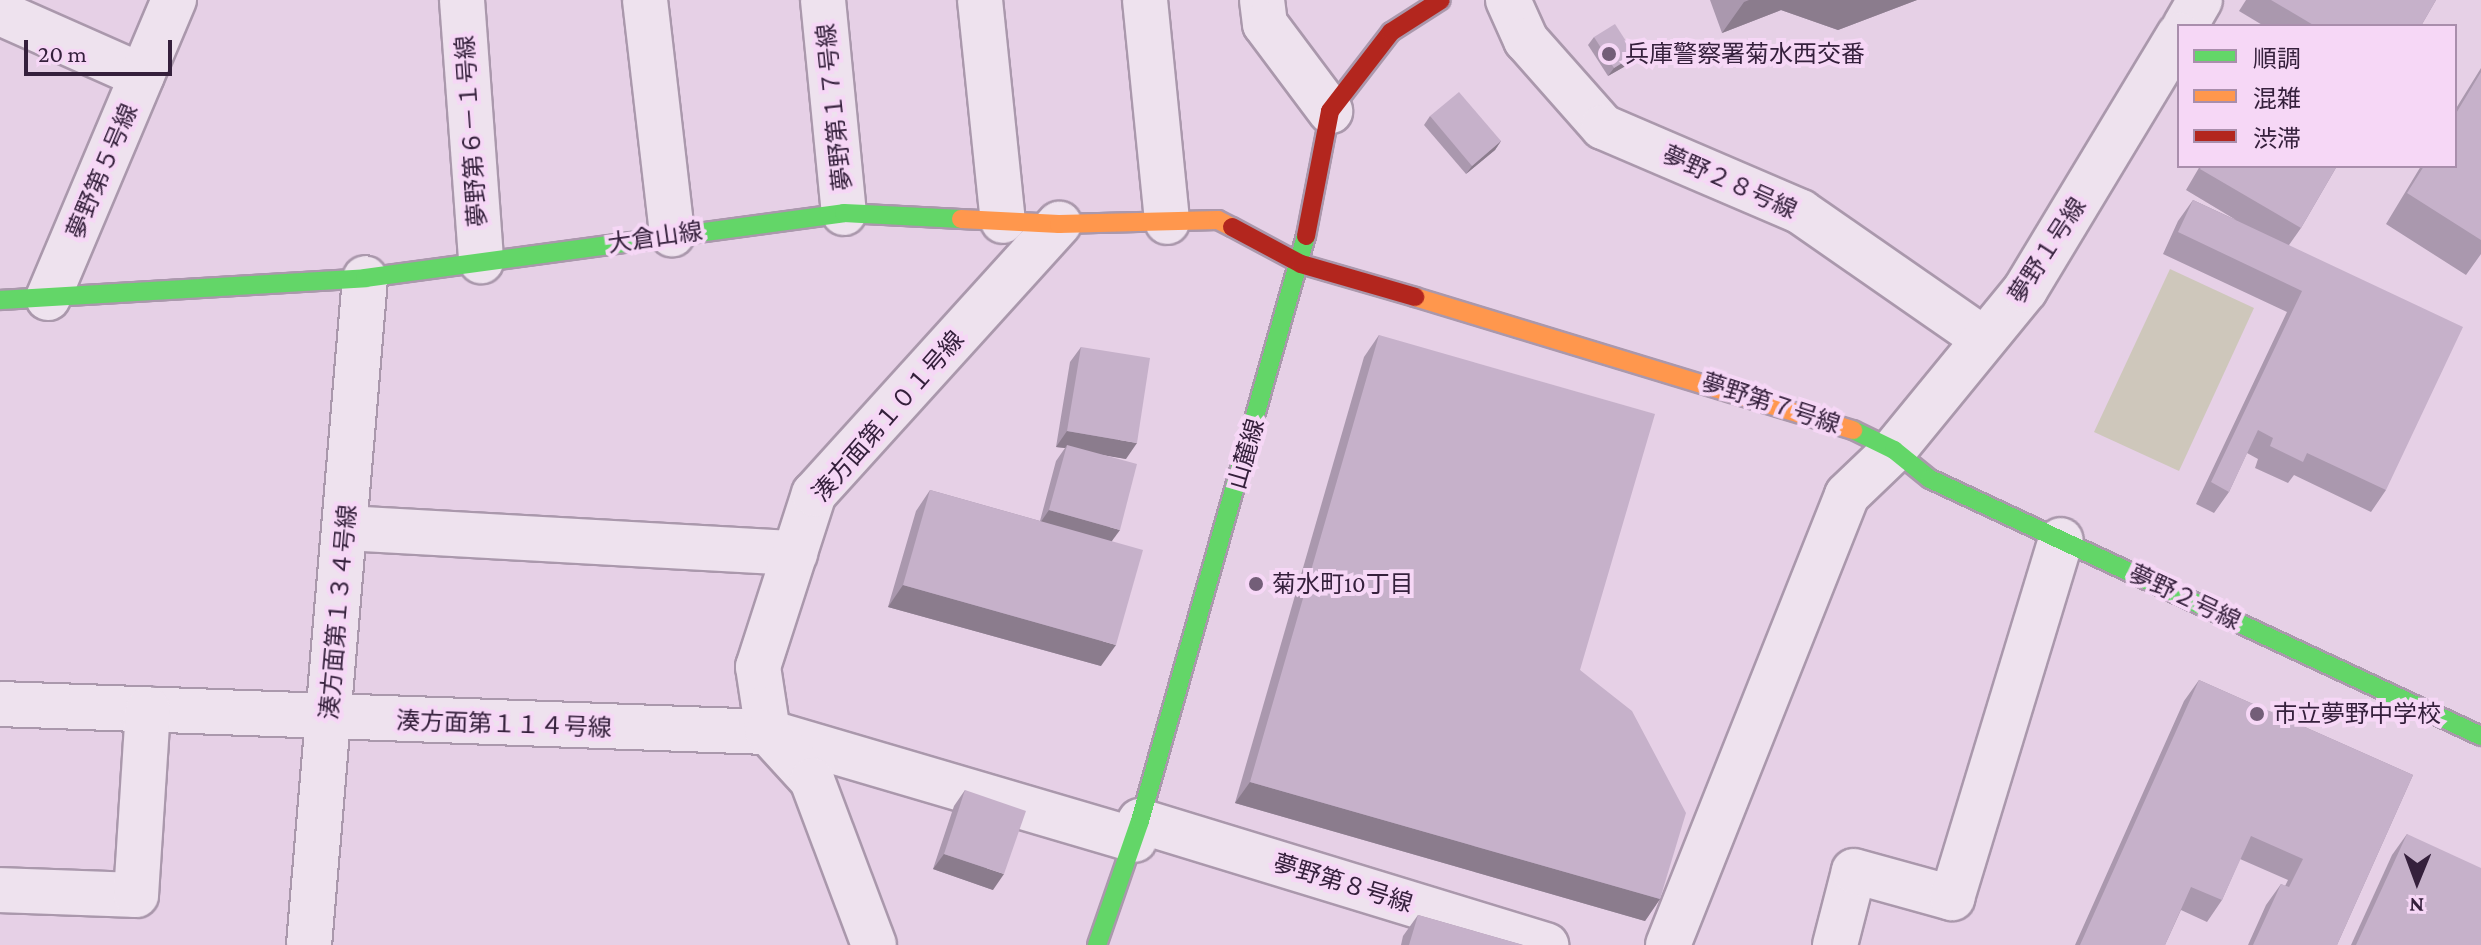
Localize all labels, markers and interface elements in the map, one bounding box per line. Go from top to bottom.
street label: 夢野第１７号線 [811,22,857,192]
scale bar [28,24,176,74]
legend [2177,24,2457,168]
street label: 夢野第６－１号線 [450,34,492,228]
text: 20 m [38,40,87,67]
place label: 兵庫警察署菊水西交番 [1625,40,1865,68]
marker: 兵庫警察署菊水西交番 [1600,45,1618,63]
text: 順調 [2253,45,2301,72]
text: 混雑 [2253,85,2301,112]
street label: 夢野第５号線 [61,99,143,243]
text: 渋滞 [2253,125,2301,152]
street label: 夢野２８号線 [1658,140,1802,224]
street label: 夢野１号線 [2002,192,2092,308]
street label: 大倉山線 [605,216,705,258]
street label: 湊方面第１０１号線 [806,325,970,507]
street label: 夢野第７号線 [1698,367,1844,439]
street label: 山麓線 [1222,415,1270,493]
street label: 湊方面第１３４号線 [314,503,362,721]
street label: 夢野２号線 [2125,559,2245,635]
place label: 菊水町10丁目 [1272,570,1414,598]
marker: 菊水町10丁目 [1247,575,1265,593]
place label: 市立夢野中学校 [2273,700,2441,728]
marker: 市立夢野中学校 [2248,705,2266,723]
street label: 湊方面第１１４号線 [396,706,612,742]
north arrow [2377,841,2457,921]
street label: 夢野第８号線 [1270,848,1416,918]
text: N [2409,893,2424,918]

